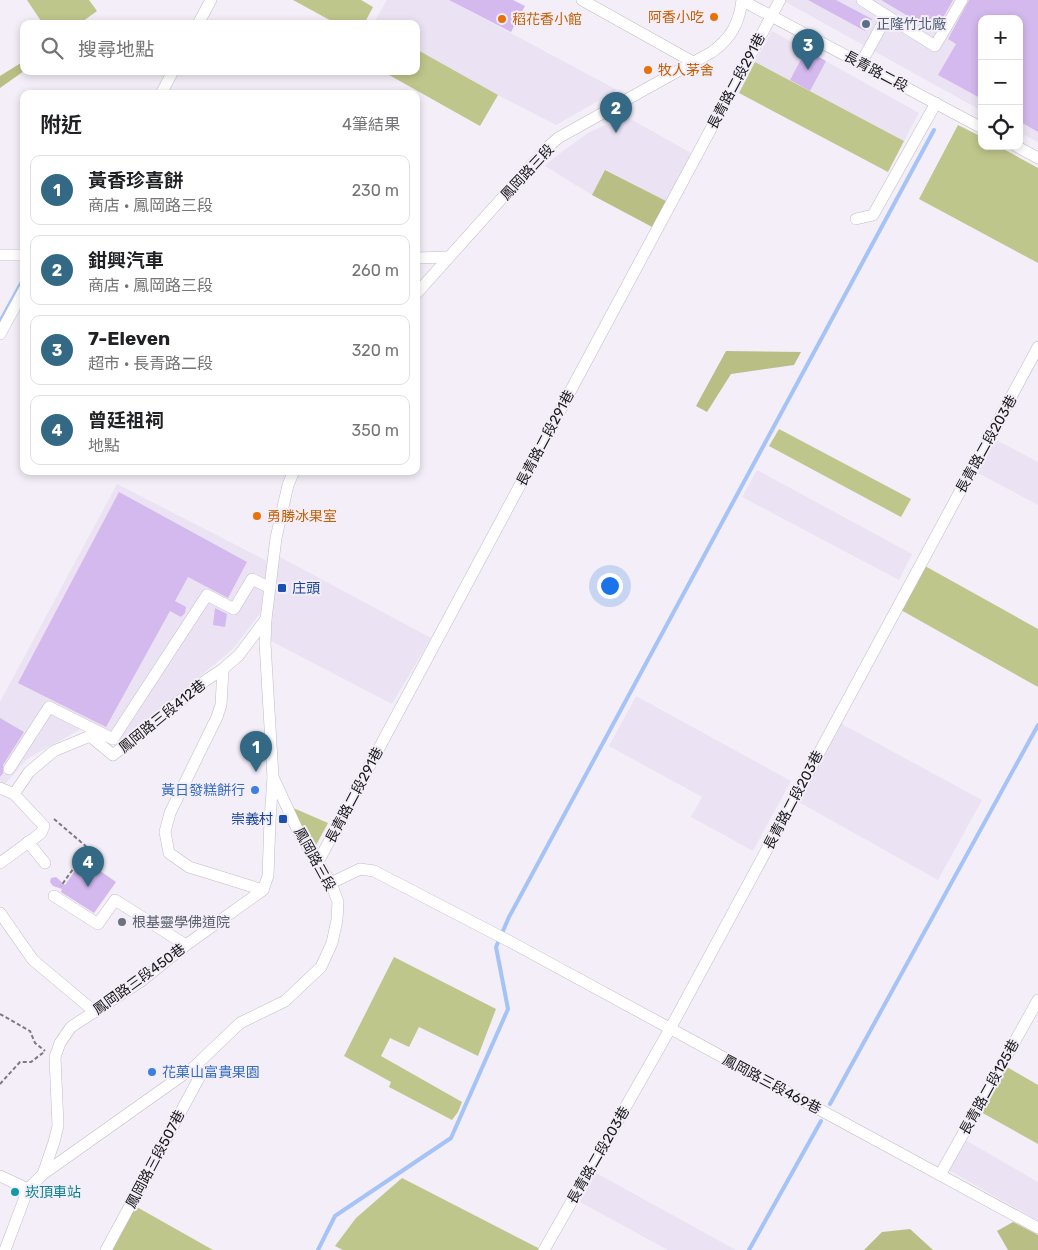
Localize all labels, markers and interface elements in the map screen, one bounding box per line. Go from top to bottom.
place label: 阿香小吃 [648,9,704,26]
place label: 稻花香小館 [512,11,582,28]
marker: 阿香小吃 [708,11,720,23]
marker: 稻花香小館 [496,13,508,25]
map controls [978,15,1023,150]
button: + [978,15,1023,60]
place label: 正隆竹北廠 [876,16,946,33]
marker: 正隆竹北廠 [860,18,872,30]
search box [20,20,420,75]
pin: 3 [792,29,824,70]
street label: 長青路二段291巷 [704,30,769,132]
icon: search [38,34,66,62]
text: 搜尋地點 [78,38,154,61]
street label: 長青路二段 [841,48,911,95]
button: − [978,60,1023,105]
place label: 牧人茅舍 [658,62,714,79]
marker: 牧人茅舍 [642,64,654,76]
pin: 2 [600,92,632,133]
button: locate [978,105,1023,150]
text: 附近 [40,112,82,137]
text: 4筆結果 [342,115,400,134]
street label: 鳳岡路三段 [497,141,557,204]
text: 黃香珍喜餅 [88,169,183,192]
text: 1 [53,181,61,200]
text: 230 m [352,181,399,200]
text: 商店 · 鳳岡路三段 [88,196,213,215]
text: 鉗興汽車 [88,249,164,272]
text: 2 [52,261,62,280]
text: 260 m [352,261,399,280]
text: 商店 · 鳳岡路三段 [88,276,213,295]
text: 7-Eleven [88,327,170,350]
text: 3 [52,341,62,360]
text: 320 m [352,341,399,360]
text: 超市 · 長青路二段 [88,354,213,373]
street label: 長青路二段291巷 [513,387,578,489]
street label: 長青路二段203巷 [952,392,1020,496]
text: 曾廷祖祠 [88,409,164,432]
text: 4 [52,421,62,440]
text: 350 m [352,421,399,440]
text: 地點 [88,436,120,455]
place label: 勇勝冰果室 [267,508,337,525]
marker: 勇勝冰果室 [251,510,263,522]
your location [597,573,623,599]
place label: 庄頭 [292,580,320,597]
marker: 庄頭 [276,582,288,594]
street label: 鳳岡路三段412巷 [116,676,209,757]
pin: 1 [240,731,272,772]
street label: 長青路二段291巷 [322,744,387,846]
street label: 長青路二段203巷 [760,748,827,853]
place label: 黃日發糕餅行 [161,782,245,799]
marker: 黃日發糕餅行 [249,784,261,796]
place label: 崇義村 [231,811,273,828]
marker: 崇義村 [277,813,289,825]
street label: 鳳岡路三段 [290,825,339,894]
pin: 4 [72,846,104,887]
place label: 根基靈學佛道院 [132,914,230,931]
marker: 根基靈學佛道院 [116,916,128,928]
street label: 鳳岡路三段450巷 [90,940,189,1019]
street label: 長青路二段125巷 [956,1037,1023,1138]
street label: 鳳岡路三段469巷 [719,1051,824,1118]
place label: 花菓山富貴果園 [162,1064,260,1081]
marker: 花菓山富貴果園 [146,1066,158,1078]
street label: 長青路二段203巷 [564,1104,633,1207]
street label: 鳳岡路三段507巷 [122,1107,188,1211]
place label: 崁頂車站 [25,1184,81,1201]
marker: 崁頂車站 [9,1186,21,1198]

